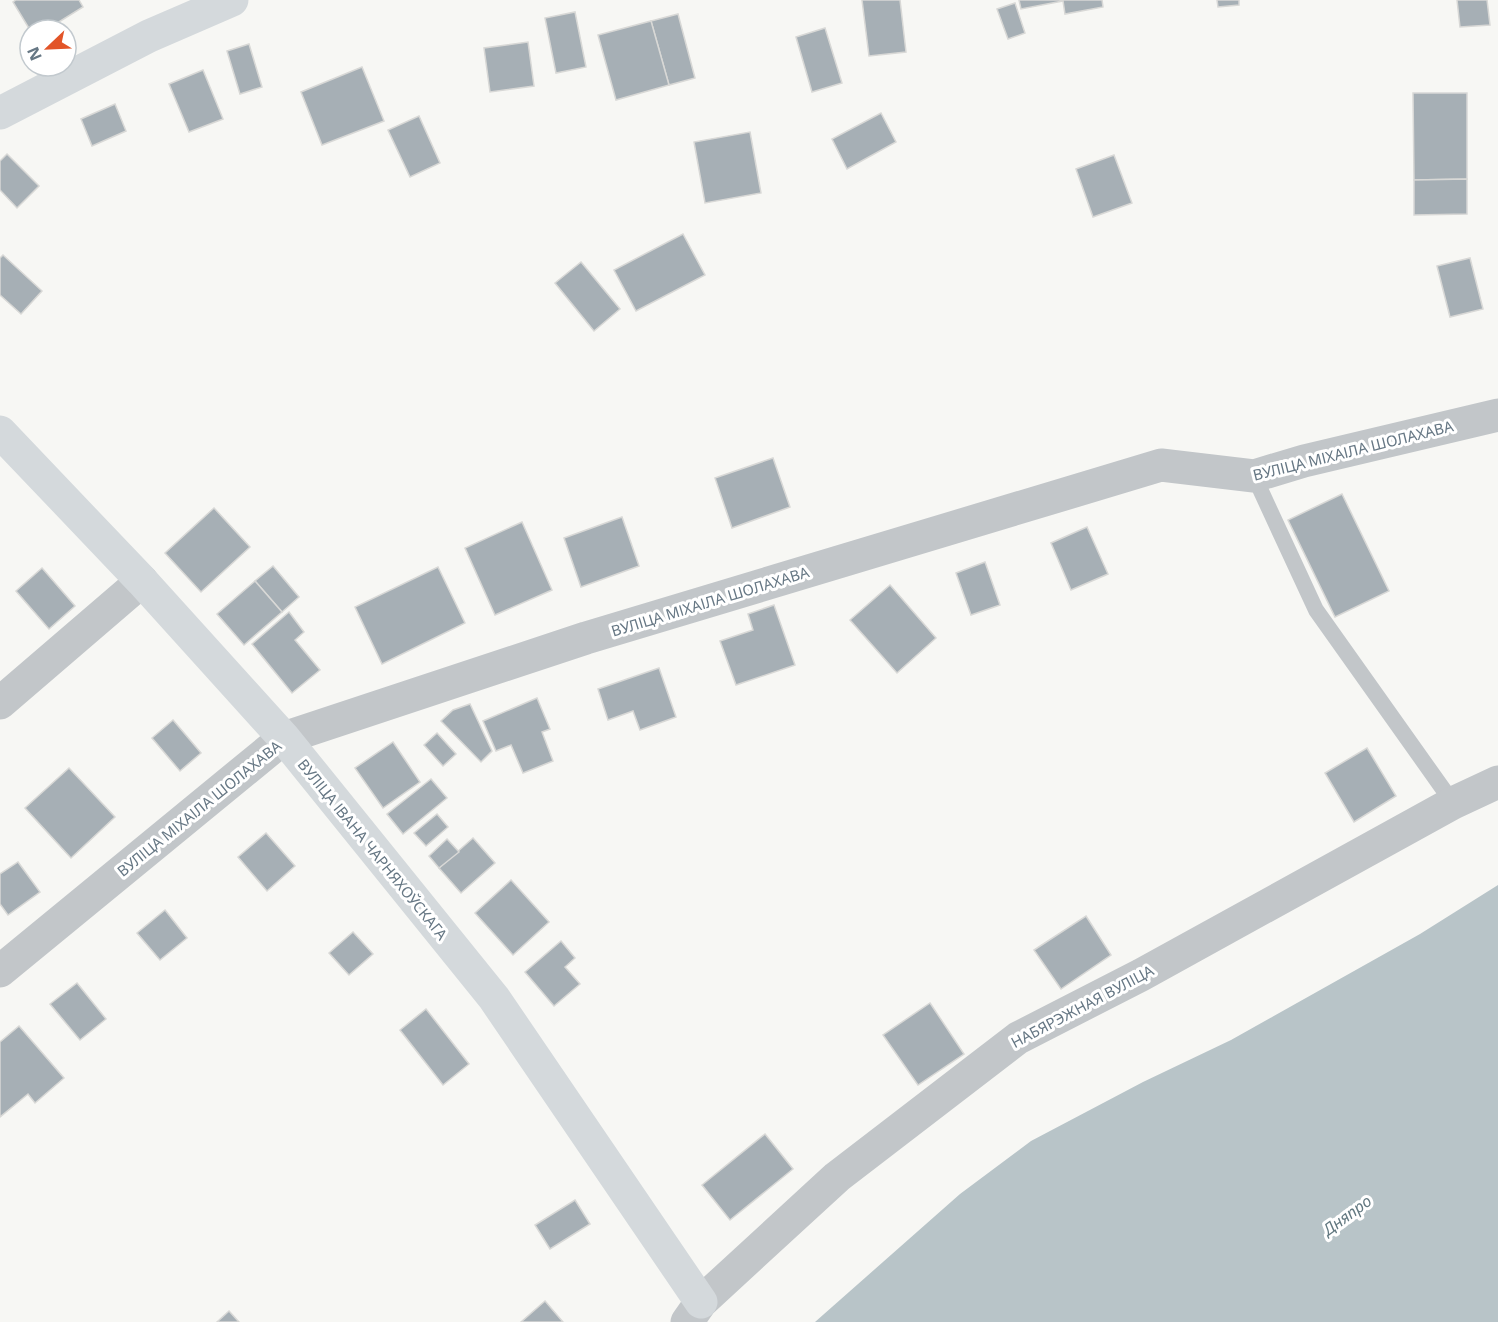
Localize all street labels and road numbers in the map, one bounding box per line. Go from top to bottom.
street label: ВУЛІЦА МІХАІЛА ШОЛАХАВА [1251,415,1456,485]
street label: ВУЛІЦА МІХАІЛА ШОЛАХАВА [609,561,812,641]
street label: ВУЛІЦА МІХАІЛА ШОЛАХАВА [113,735,286,881]
street label: ВУЛІЦА ІВАНА ЧАРНЯХОЎСКАГА [294,754,453,944]
street label: НАБЯРЭЖНАЯ ВУЛІЦА [1007,960,1157,1052]

